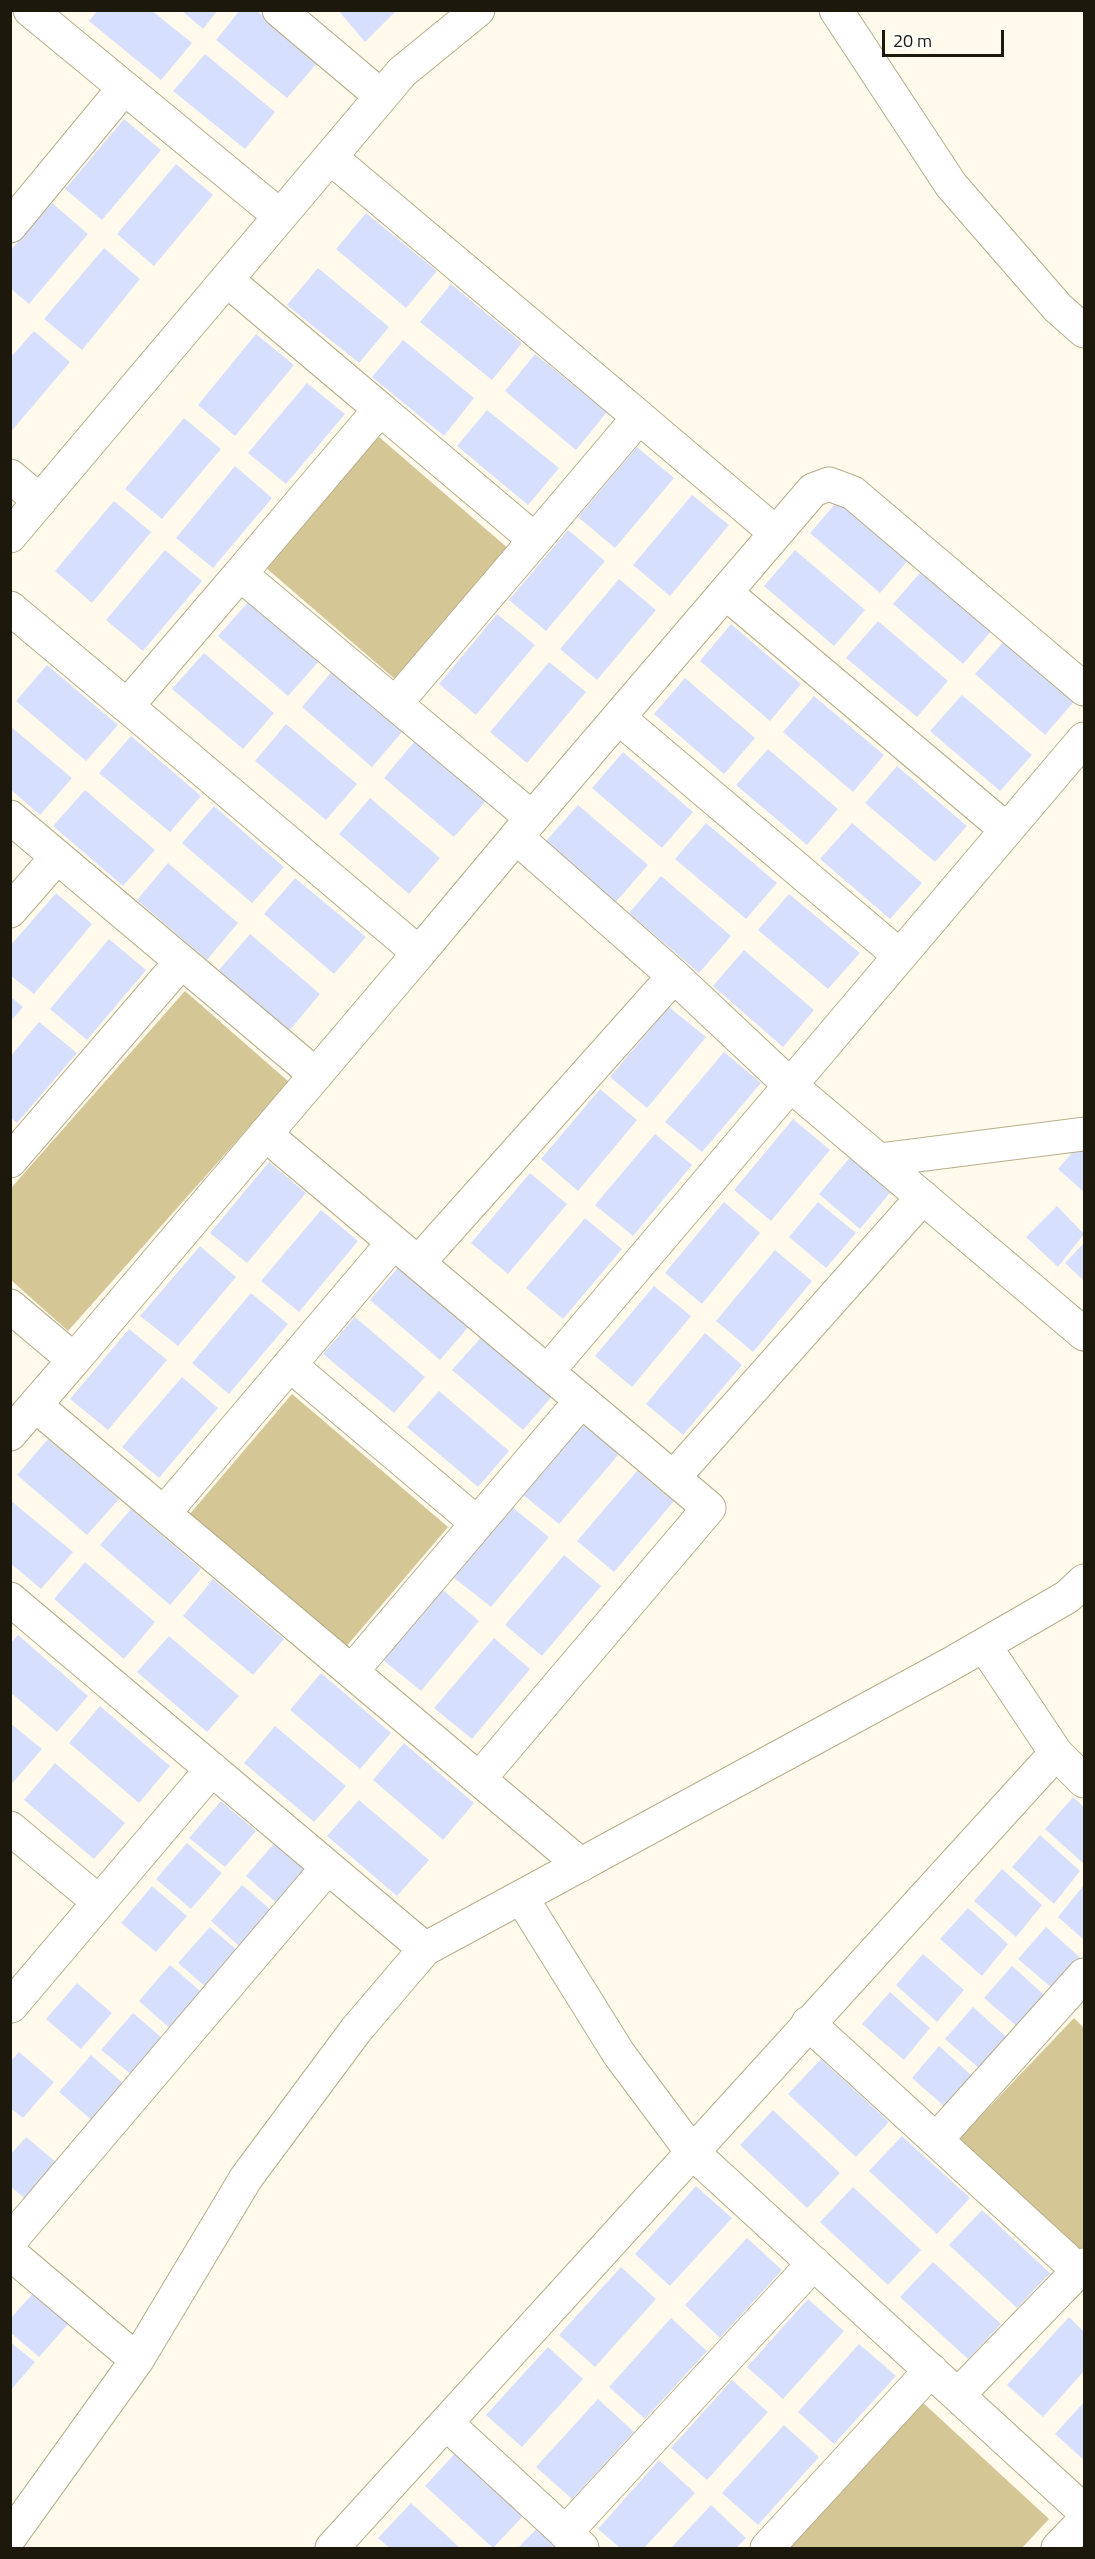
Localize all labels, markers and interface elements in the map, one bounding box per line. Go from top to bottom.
scale bar [885,18,1006,56]
text: 20 m [893,27,932,54]

